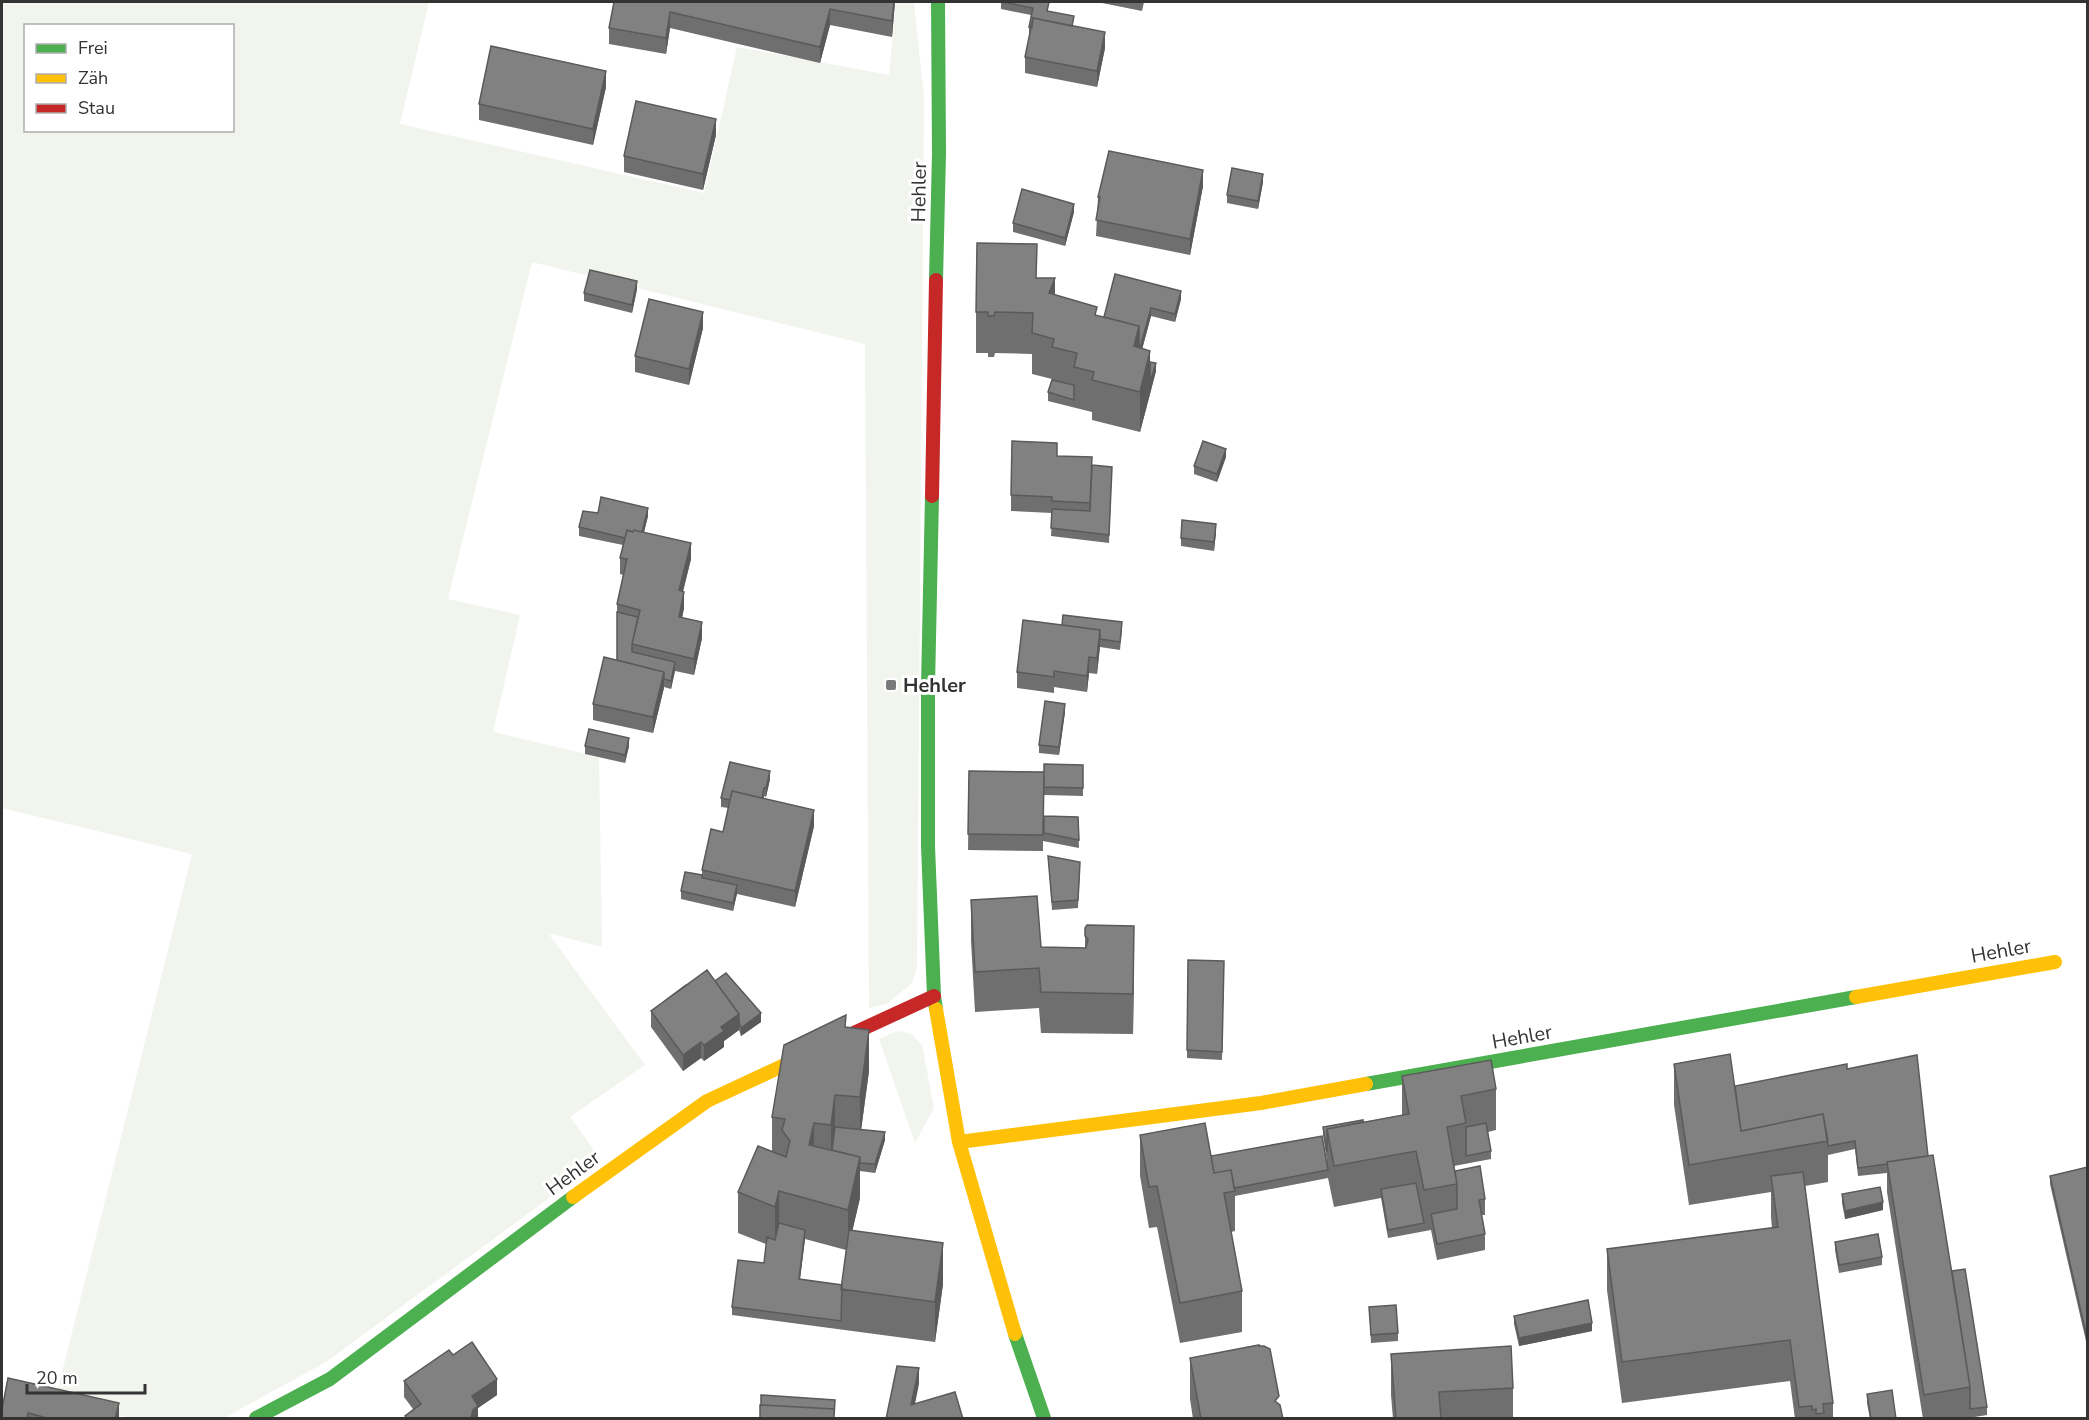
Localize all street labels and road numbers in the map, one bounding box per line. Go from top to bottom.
street label: Hehler [905,161,933,223]
street label: Hehler [1969,932,2033,970]
street label: Hehler [1490,1018,1554,1056]
street label: Hehler [540,1144,606,1202]

